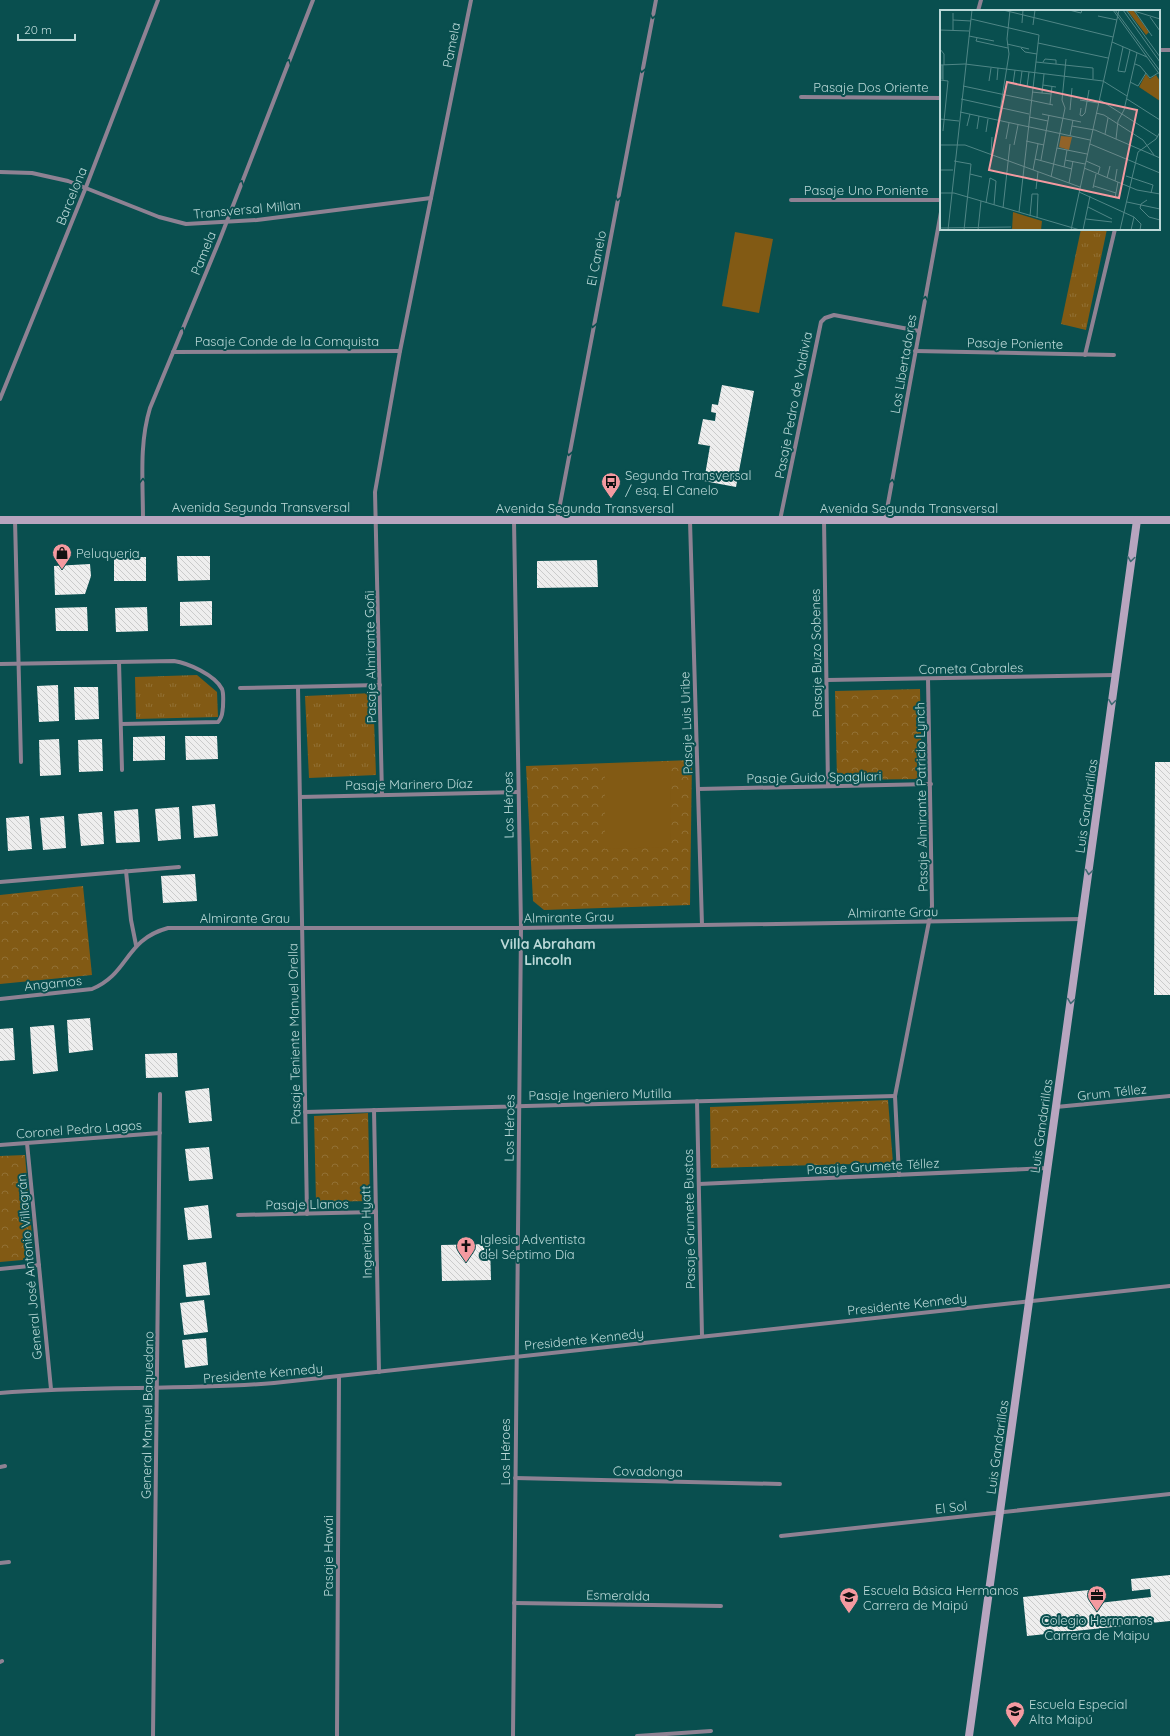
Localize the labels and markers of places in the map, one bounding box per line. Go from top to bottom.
place label: Segunda Transversal / esq. El Canelo [625,467,751,498]
bus stop icon: Segunda Transversal / esq. El Canelo [600,471,622,499]
shop icon: Peluqueria [51,542,73,570]
place label: Peluqueria [76,545,140,561]
place label: Iglesia Adventista del Séptimo Día [480,1231,585,1262]
church icon: Iglesia Adventista del Séptimo Día [455,1235,477,1263]
place label: Escuela Básica Hermanos Carrera de Maipú [863,1582,1019,1613]
office icon: Colegio Hermanos Carrera de Maipu [1086,1584,1108,1612]
school or university icon: Escuela Básica Hermanos Carrera de Maipú [838,1586,860,1614]
place label: Colegio Hermanos Carrera de Maipu [1041,1612,1153,1643]
place label: Escuela Especial Alta Maipú [1029,1696,1127,1727]
school or university icon: Escuela Especial Alta Maipú [1004,1700,1026,1728]

